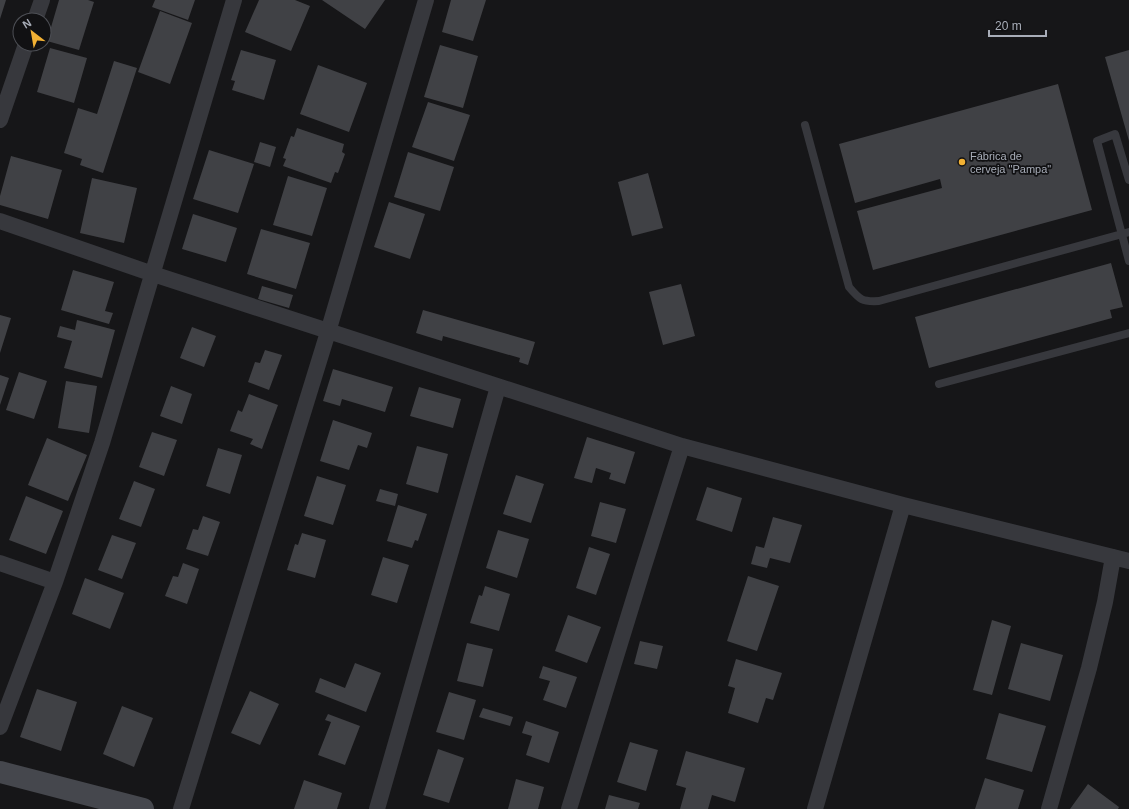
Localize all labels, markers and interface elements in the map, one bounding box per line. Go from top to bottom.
north arrow [12,12,52,52]
scale bar [989,12,1046,38]
text: N [20,16,33,31]
text: 20 m [995,19,1022,33]
place label: Fábrica de cerveja "Pampa" [970,150,1051,175]
marker: Fábrica de cerveja "Pampa" [957,157,967,167]

